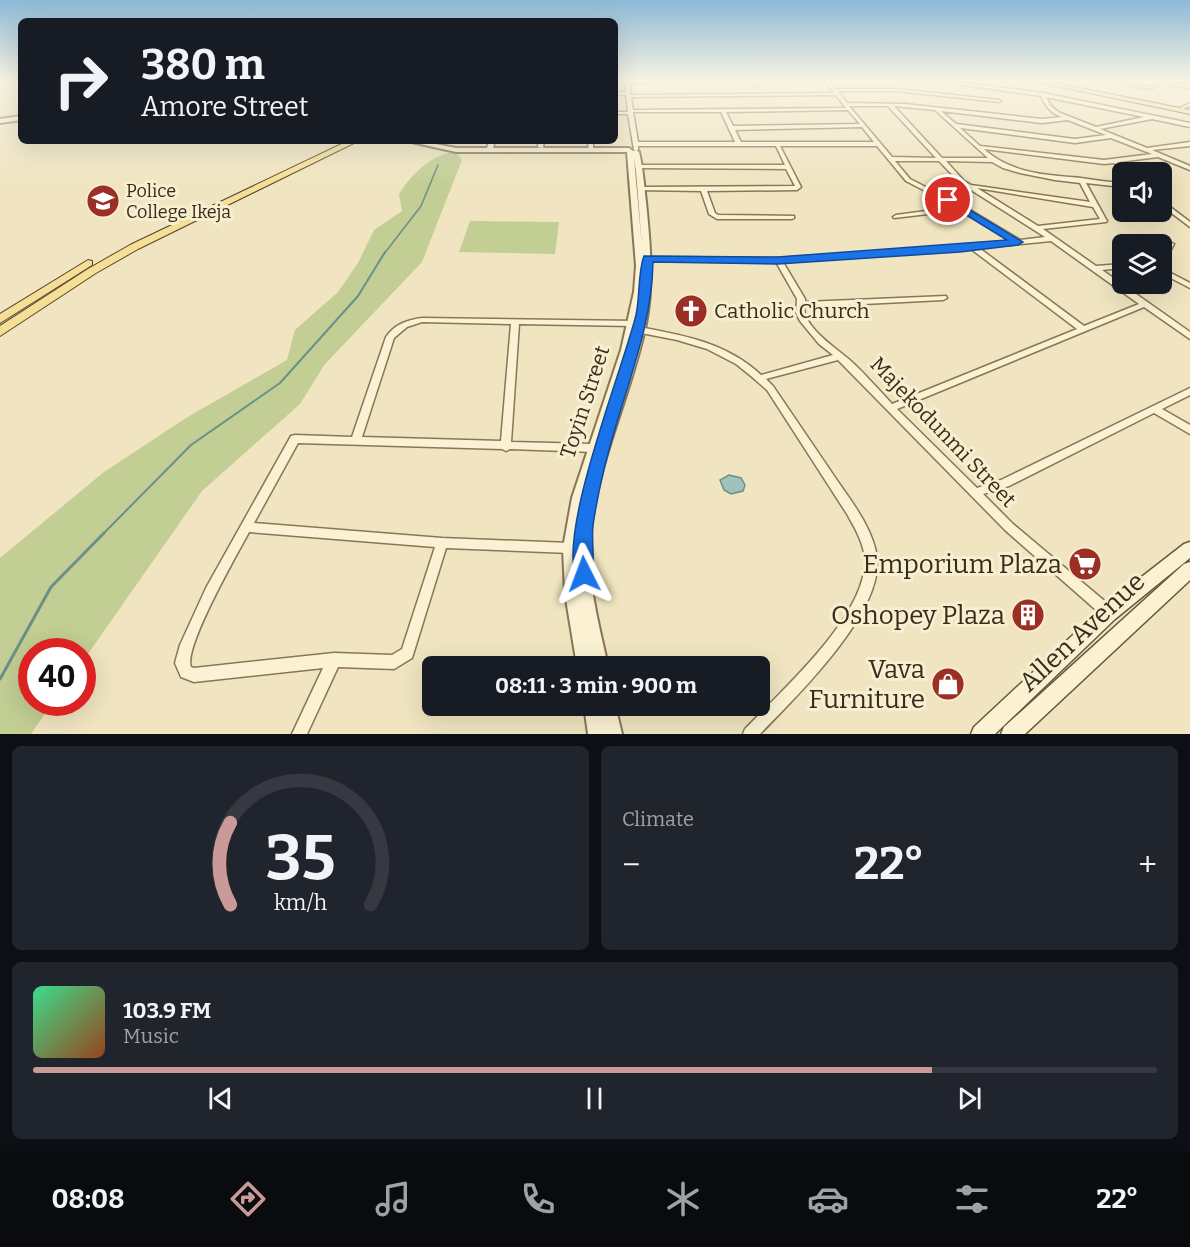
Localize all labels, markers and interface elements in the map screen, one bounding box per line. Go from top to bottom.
text: 380 m [141,40,265,90]
icon: right [42,42,120,120]
text: Amore Street [141,91,309,123]
map controls [1112,162,1172,294]
button: sound [1112,162,1172,222]
pin [922,174,973,225]
place label: Police College Ikeja [126,180,231,223]
school or university icon: Police College Ikeja [85,183,121,219]
icon: arrive [931,183,964,216]
button: layers [1112,234,1172,294]
church icon: Catholic Church [673,293,709,329]
place label: Catholic Church [714,298,870,324]
street label: Toyin Street [555,342,616,462]
street label: Majekodunmi Street [865,351,1022,513]
position arrow [552,542,616,606]
supermarket icon: Emporium Plaza [1067,546,1103,582]
place label: Emporium Plaza [863,549,1062,580]
street label: Allen Avenue [1013,566,1151,698]
building icon: Oshopey Plaza [1010,597,1046,633]
place label: Oshopey Plaza [831,600,1005,631]
speed limit sign: 40 [18,638,96,716]
place label: Vava Furniture [809,654,925,715]
shop icon: Vava Furniture [930,666,966,702]
text: 08:11 · 3 min · 900 m [495,672,697,699]
text: Climate [622,807,694,831]
text: 35 [265,821,336,896]
text: 22° [854,837,924,891]
text: − [622,845,640,885]
text: + [1138,845,1157,885]
text: km/h [274,890,327,916]
text: 103.9 FM [123,997,211,1024]
text: Music [123,1024,179,1048]
icon: previous [204,1082,237,1115]
icon: pause [578,1082,611,1115]
icon: next [953,1082,986,1115]
icon: directions [227,1178,269,1220]
icon: music [372,1178,414,1220]
icon: phone [517,1178,559,1220]
icon: climate [662,1178,704,1220]
icon: car [807,1178,849,1220]
icon: filters [951,1178,993,1220]
text: 08:08 [51,1183,125,1215]
text: 22° [1096,1183,1139,1215]

